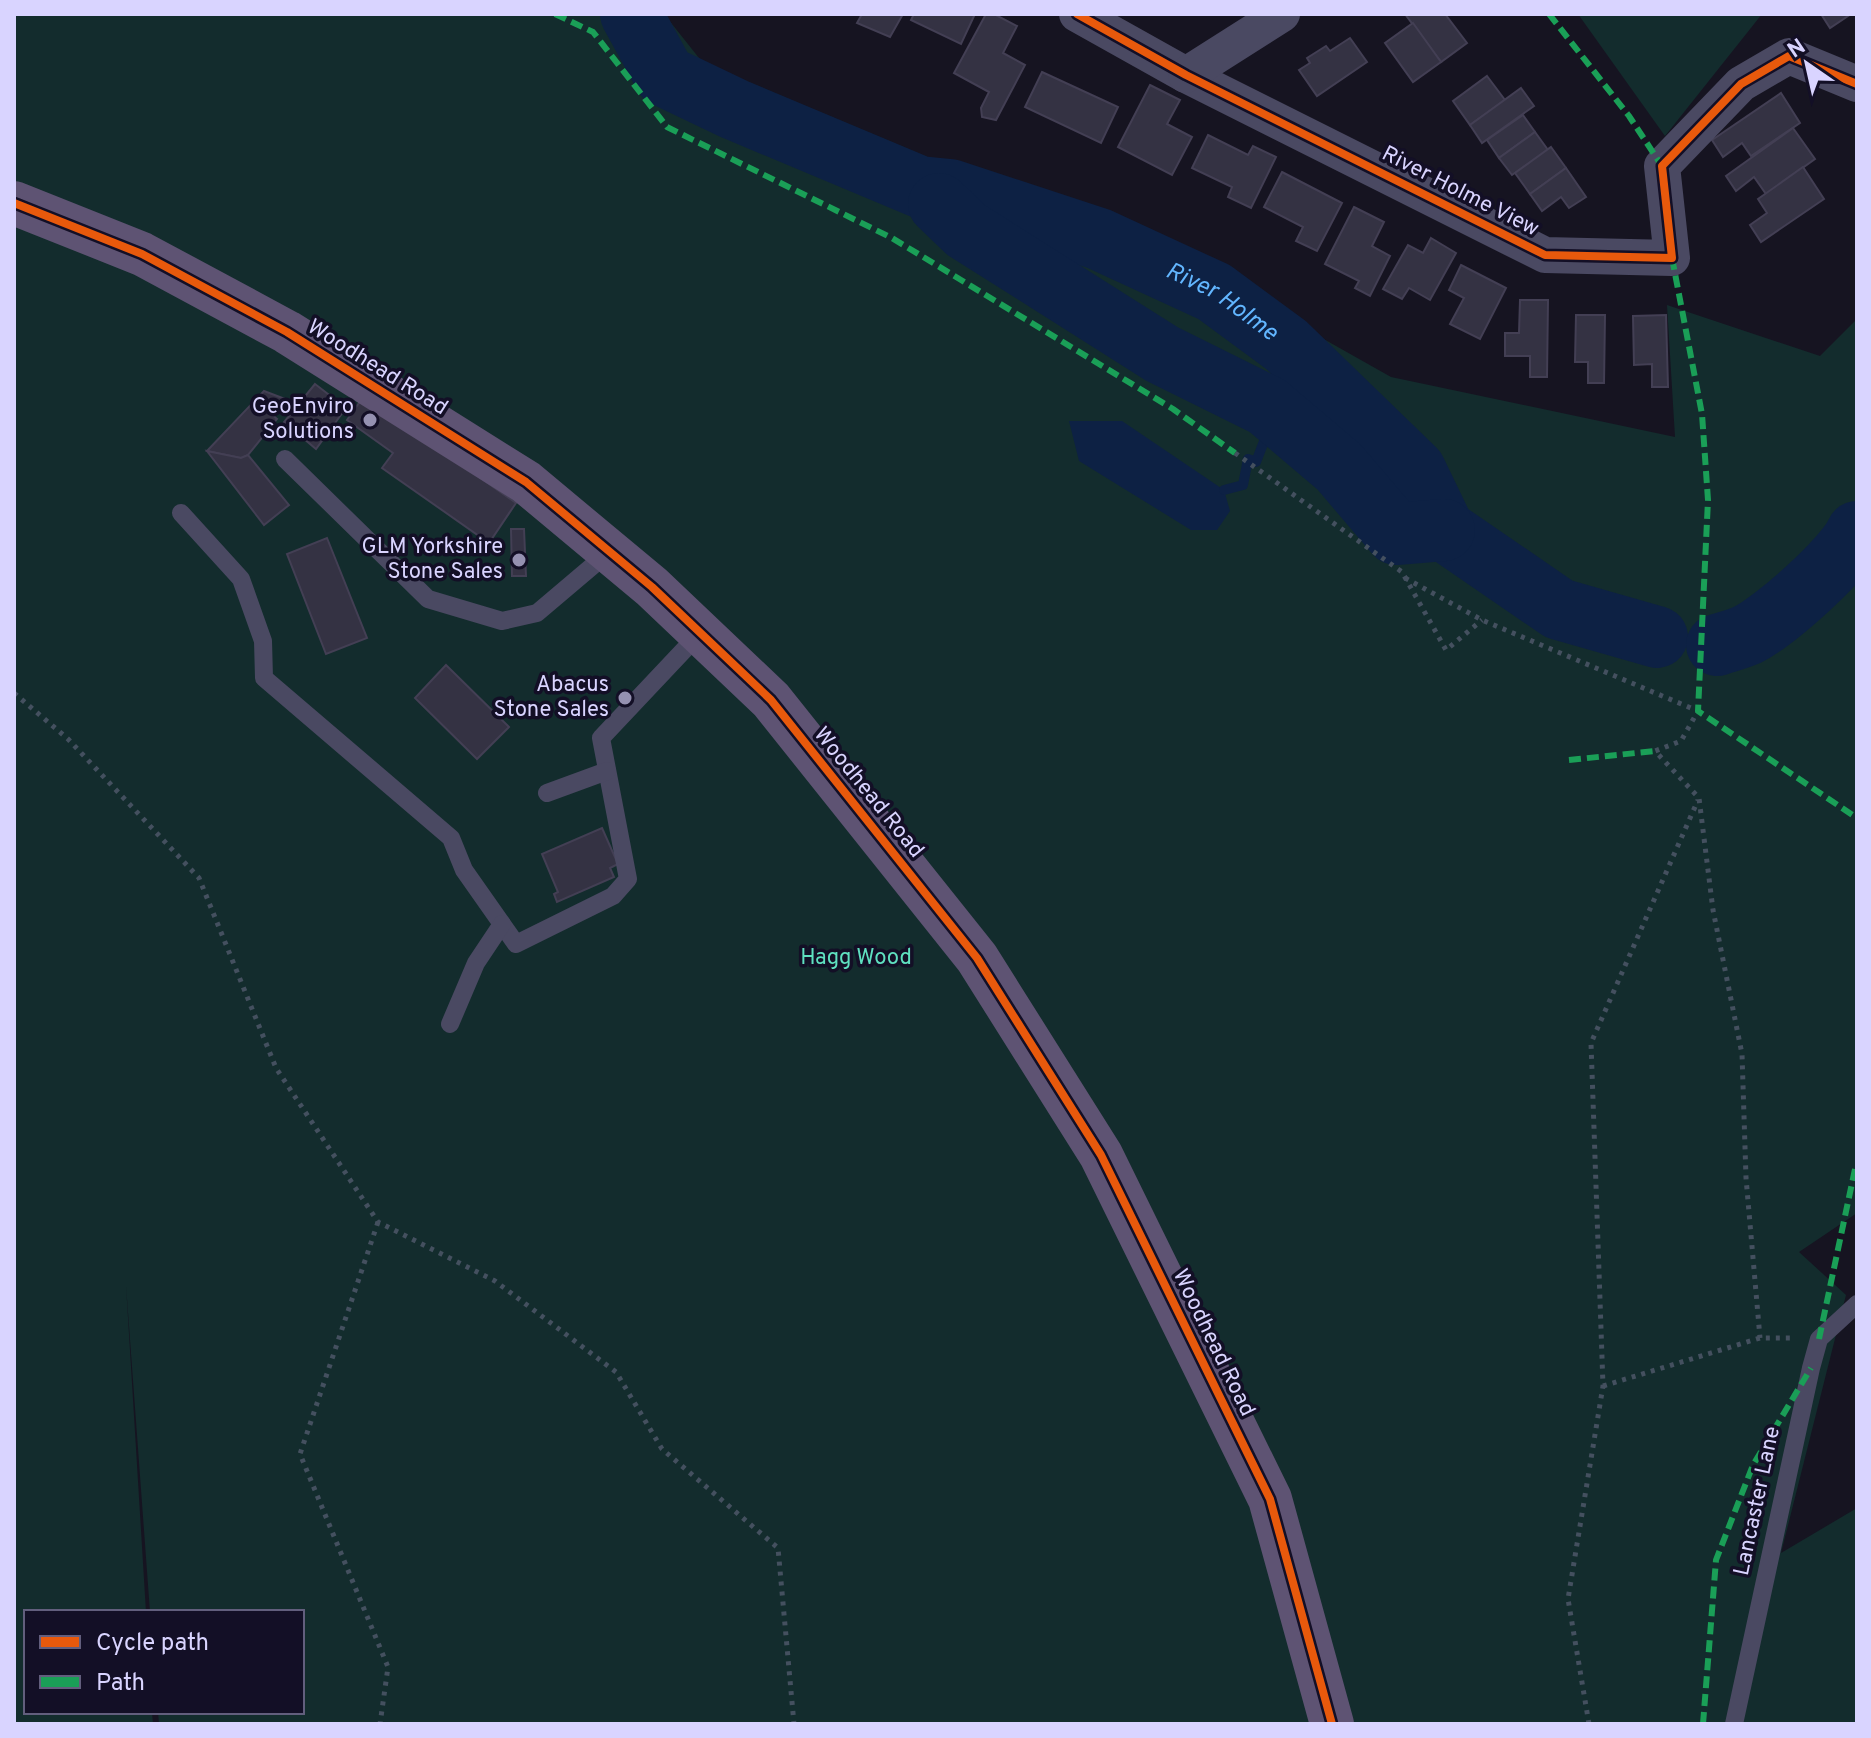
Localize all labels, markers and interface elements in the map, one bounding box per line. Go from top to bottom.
north arrow [1767,24,1847,104]
text: N [1783,34,1811,65]
street label: River Holme View [1377,141,1543,243]
water label: River Holme [1160,257,1284,349]
street label: Woodhead Road [302,314,452,422]
place label: GeoEnviro Solutions [252,394,354,446]
marker: GeoEnviro Solutions [361,411,379,429]
place label: GLM Yorkshire Stone Sales [362,534,503,586]
marker: GLM Yorkshire Stone Sales [510,551,528,569]
place label: Abacus Stone Sales [494,672,609,724]
marker: Abacus Stone Sales [616,689,634,707]
street label: Woodhead Road [807,722,929,864]
park label: Hagg Wood [800,945,912,972]
street label: Woodhead Road [1166,1265,1260,1421]
street label: Lancaster Lane [1729,1424,1787,1578]
legend [24,1610,304,1714]
text: Cycle path [96,1629,209,1659]
text: Path [96,1669,145,1699]

